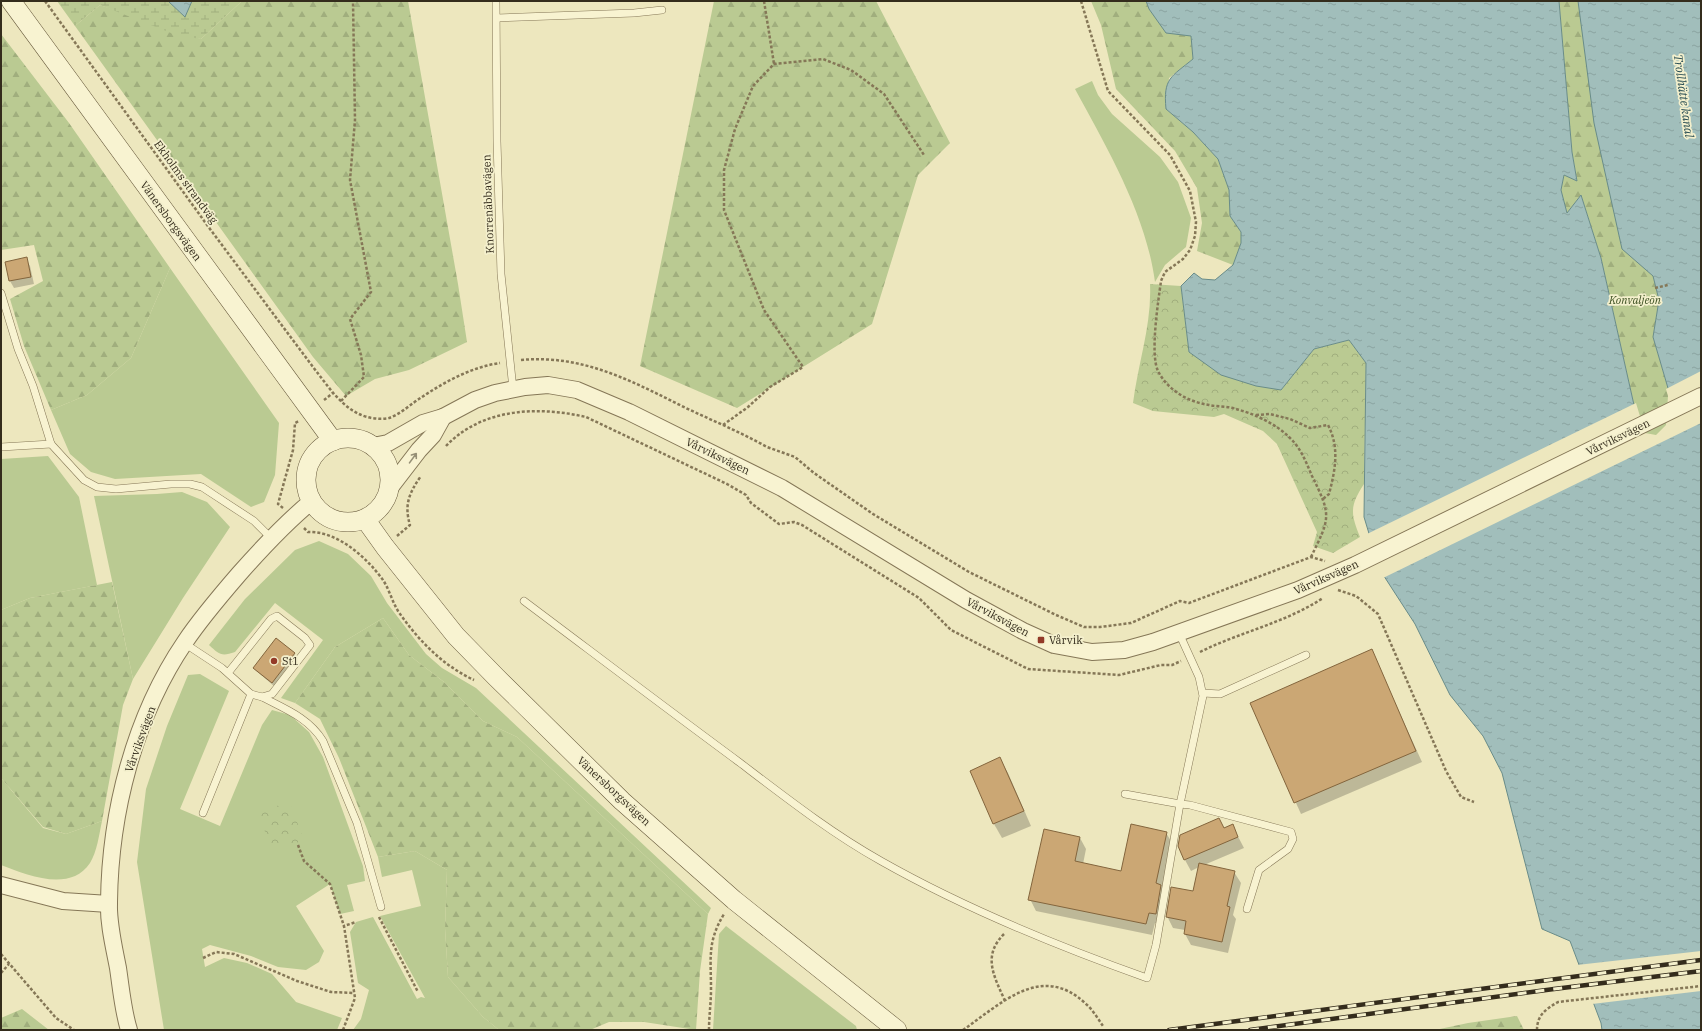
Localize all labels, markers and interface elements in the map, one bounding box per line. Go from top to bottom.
water label: Trollhätte kanal [1671,53,1697,139]
street label: Ekholms strandväg [151,138,221,226]
street label: Knorrenäbbavägen [479,154,497,254]
street label: Vänersborgsvägen [137,178,205,264]
park label: Konvaljeön [1608,293,1662,307]
street label: Vårviksvägen [1584,416,1652,458]
street label: Vårviksvägen [684,435,752,477]
one-way arrow [409,453,417,464]
street label: Vårviksvägen [1291,556,1361,598]
street label: Vårviksvägen [964,595,1032,639]
place label: Vårvik [1049,633,1083,647]
marker: Vårvik [1036,635,1046,645]
place label: St1 [282,654,299,668]
marker: St1 [269,656,279,666]
street label: Vårviksvägen [122,704,158,774]
street label: Vänersborgsvägen [574,753,654,829]

